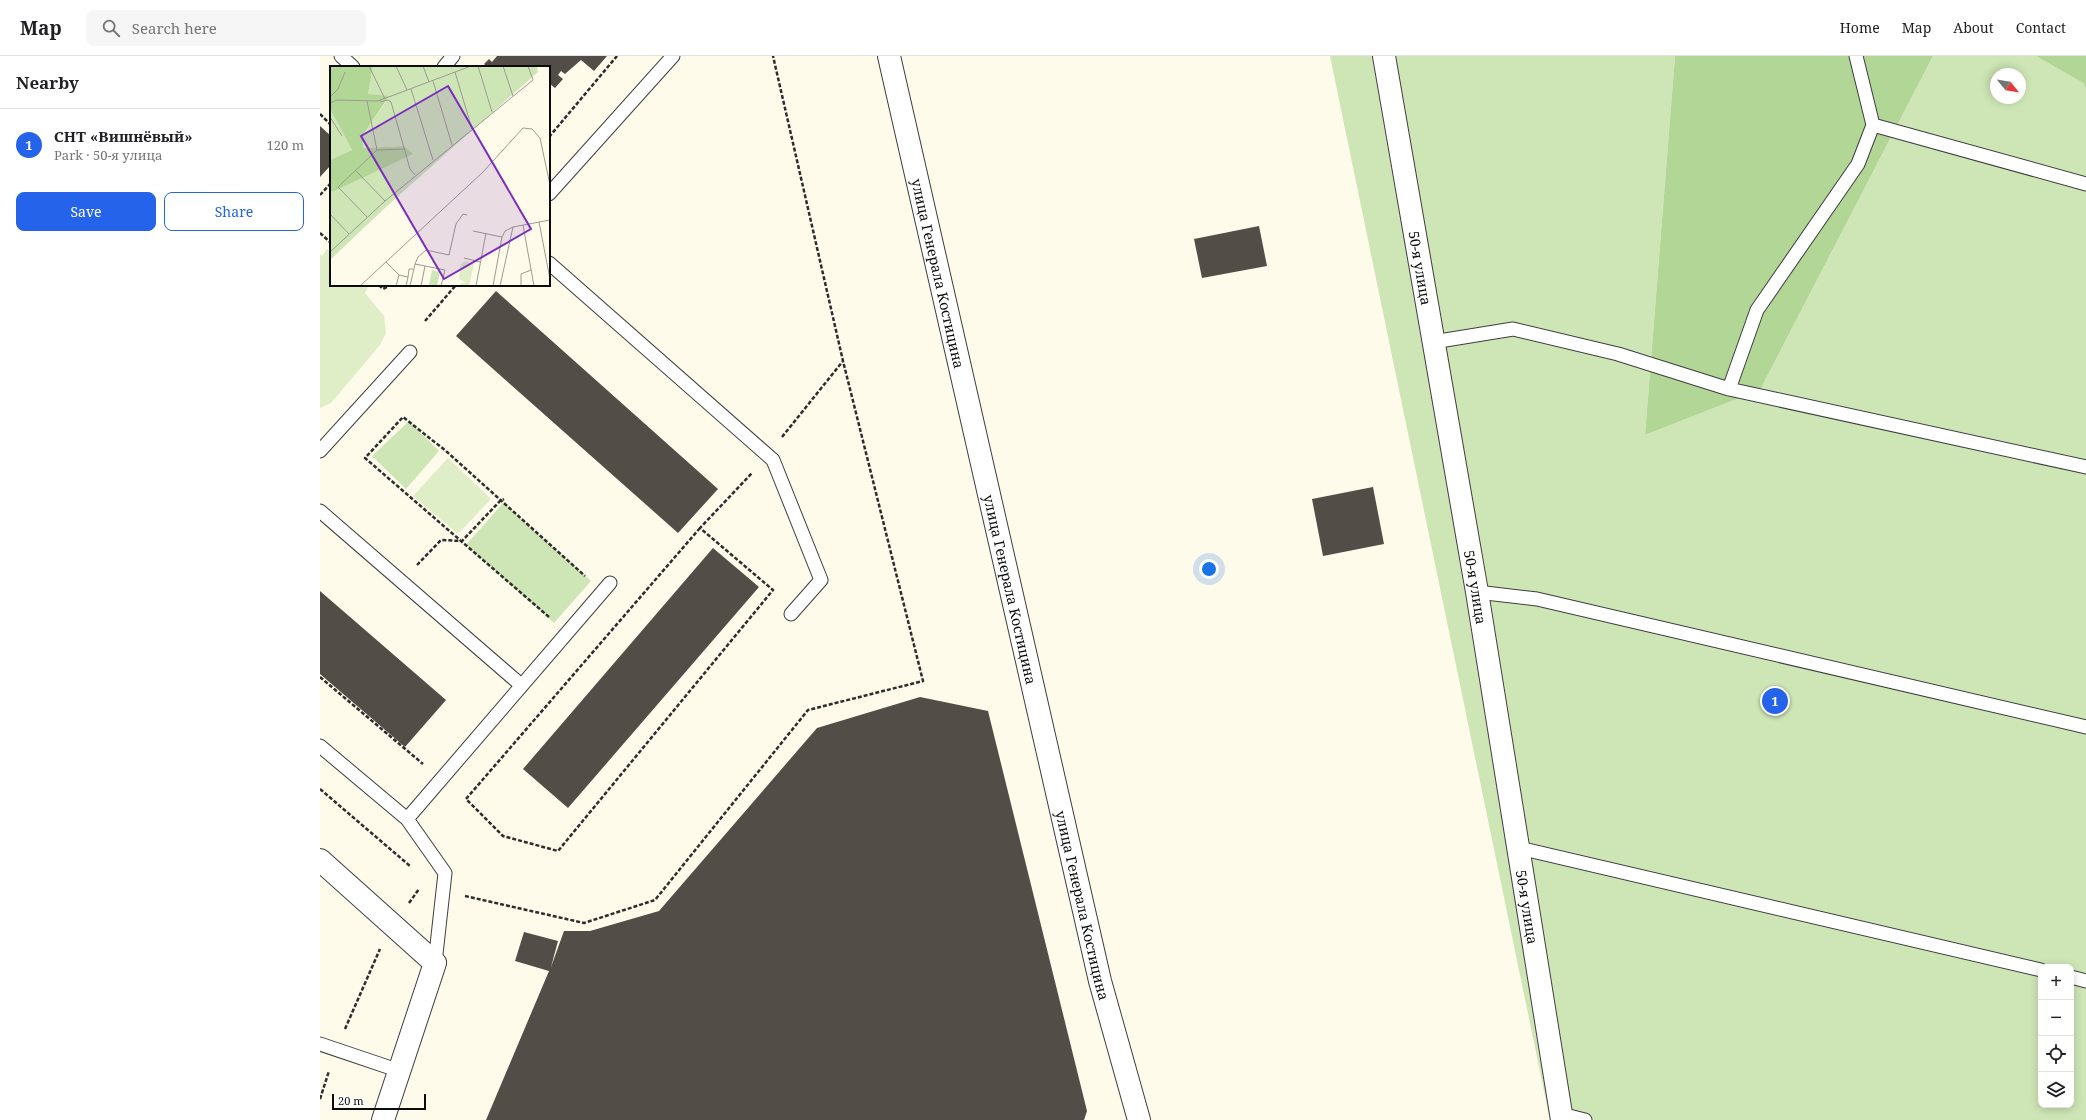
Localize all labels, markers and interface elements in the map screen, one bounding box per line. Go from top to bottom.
search box [86,10,366,46]
text: Map [20,15,62,41]
icon: search [100,17,122,39]
text: Search here [132,18,217,38]
text: Home [1840,18,1880,37]
text: Map [1902,18,1931,37]
text: About [1953,18,1994,37]
text: Contact [2016,18,2066,37]
inset map [330,66,550,286]
north arrow [1990,68,2026,104]
text: Nearby [16,71,79,94]
text: СНТ «Вишнёвый» [54,126,192,146]
text: 1 [25,136,33,154]
text: 120 m [267,136,304,154]
text: Park · 50-я улица [54,146,162,164]
street label: улица Генерала Костицина [908,177,969,370]
button: Save [16,192,156,231]
button: Share [164,192,304,231]
street label: 50-я улица [1405,229,1437,306]
street label: улица Генерала Костицина [980,493,1042,686]
street label: 50-я улица [1460,549,1492,626]
your location [1199,559,1219,579]
pin: 1 [1762,686,1788,716]
street label: улица Генерала Костицина [1052,808,1114,1002]
street label: 50-я улица [1512,868,1543,945]
map controls [2038,964,2074,1108]
button: + [2038,964,2074,1000]
button: − [2038,1000,2074,1036]
button: locate [2038,1036,2074,1072]
button: layers [2038,1072,2074,1108]
scale bar [332,1092,426,1111]
text: 20 m [338,1093,364,1108]

